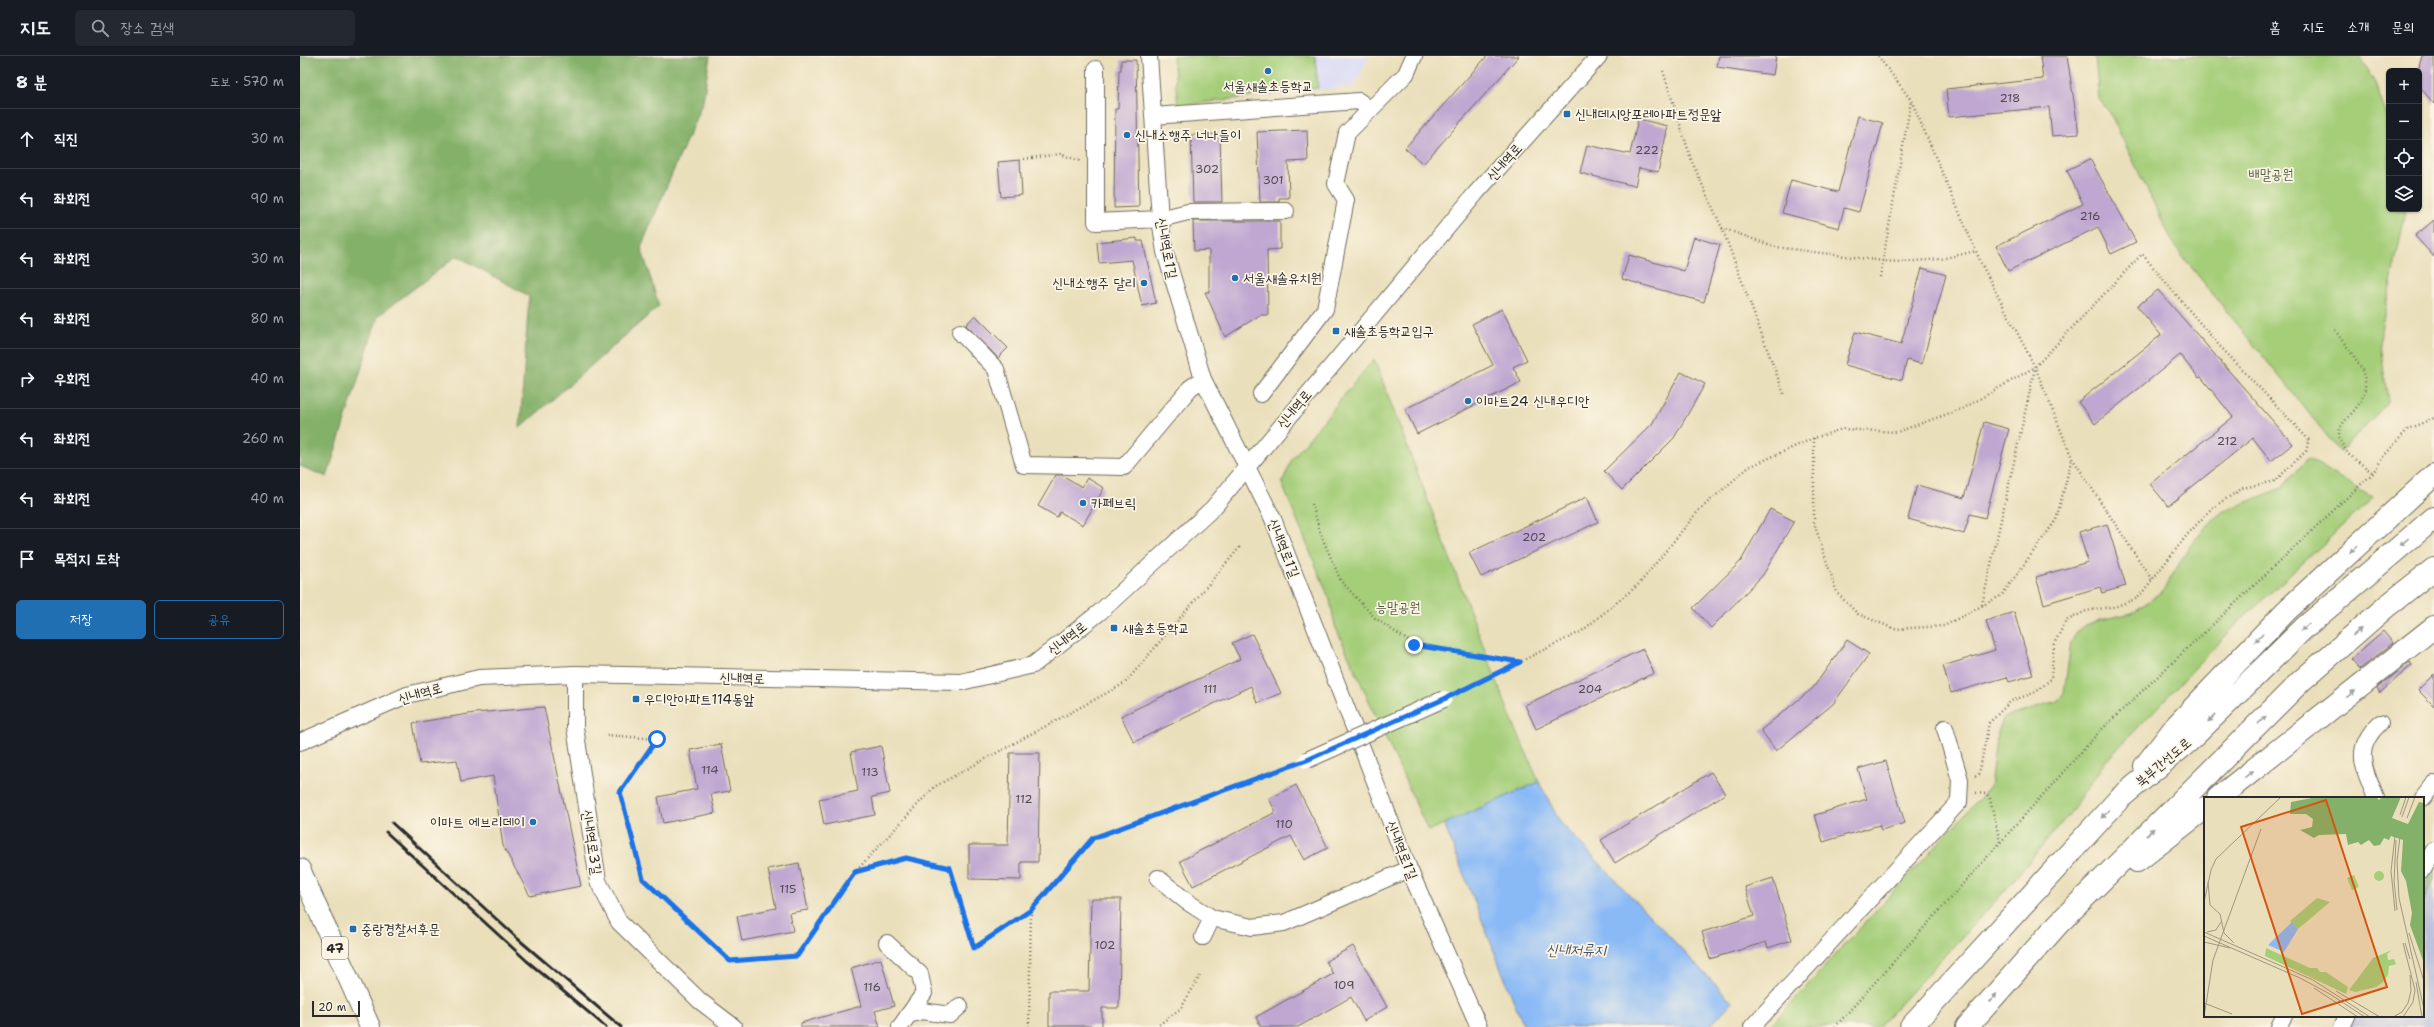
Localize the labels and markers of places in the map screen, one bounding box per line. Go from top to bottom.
marker: 서울새솔초등학교 [1263,66,1273,76]
place label: 서울새솔초등학교 [1223,77,1313,95]
place label: 신내데시앙포레아파트정문앞 [1575,105,1721,123]
marker: 신내데시앙포레아파트정문앞 [1562,109,1572,119]
place label: 신내소행주 너나들이 [1135,126,1241,144]
marker: 신내소행주 너나들이 [1122,130,1132,140]
place label: 서울새솔유치원 [1243,269,1322,287]
marker: 서울새솔유치원 [1230,273,1240,283]
place label: 신내소행주 달리 [1052,274,1136,292]
marker: 신내소행주 달리 [1139,278,1149,288]
place label: 새솔초등학교입구 [1344,322,1434,340]
marker: 새솔초등학교입구 [1331,326,1341,336]
place label: 이마트24 신내우디안 [1476,392,1590,410]
marker: 이마트24 신내우디안 [1463,396,1473,406]
place label: 카페브릭 [1091,494,1136,512]
marker: 카페브릭 [1078,498,1088,508]
place label: 새솔초등학교 [1122,619,1190,637]
marker: 새솔초등학교 [1109,623,1119,633]
place label: 우디안아파트114동앞 [644,690,755,708]
marker: 우디안아파트114동앞 [631,694,641,704]
place label: 이마트 에브리데이 [430,813,525,831]
marker: 이마트 에브리데이 [528,817,538,827]
place label: 중랑경찰서후문 [361,920,440,938]
marker: 중랑경찰서후문 [348,924,358,934]

